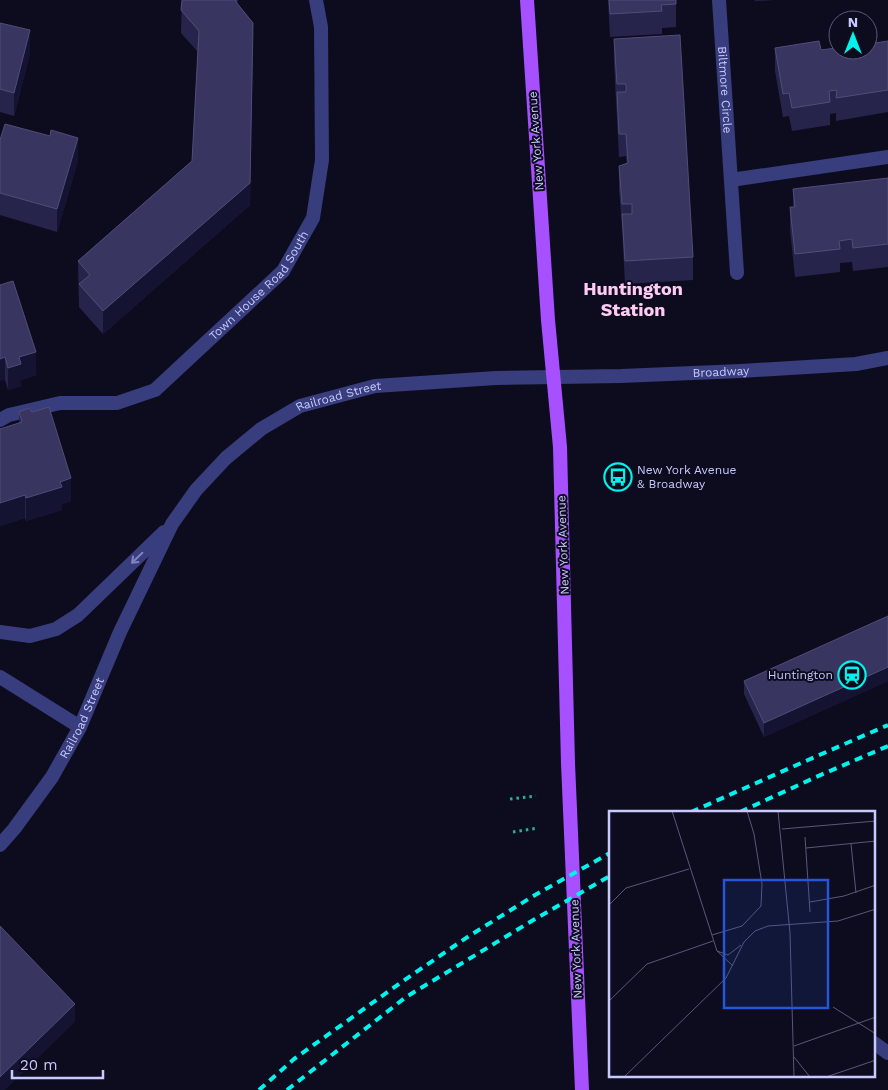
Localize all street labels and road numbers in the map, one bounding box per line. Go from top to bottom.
street label: Biltmore Circle [715,46,735,134]
street label: New York Avenue [526,91,546,191]
street label: Town House Road South [206,228,311,343]
street label: Broadway [692,363,750,380]
street label: Railroad Street [293,379,382,414]
street label: New York Avenue [554,495,572,595]
street label: Railroad Street [57,675,107,761]
street label: New York Avenue [567,899,585,999]

